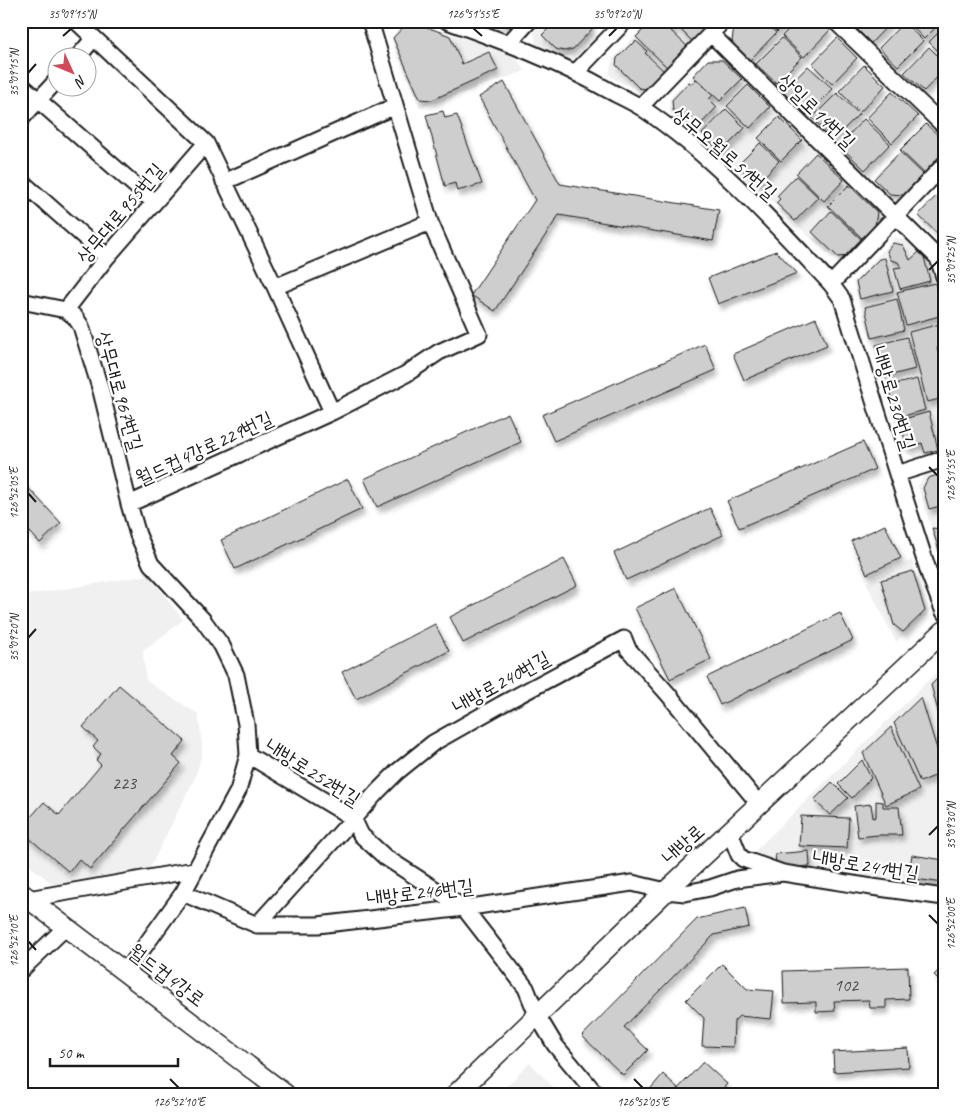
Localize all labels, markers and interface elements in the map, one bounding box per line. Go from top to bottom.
text: 35°09'15"N [48,6,97,22]
text: 126°51'55"E [447,6,501,22]
text: 35°09'20"N [593,6,642,22]
text: 35°09'15"N [6,48,22,97]
north arrow [48,48,98,98]
street label: 상일로14번길 [773,68,861,155]
text: N [70,72,90,91]
street label: 상무오월로51번길 [667,101,782,206]
street label: 상무대로955번길 [71,158,170,269]
text: 35°09'25"N [943,236,959,285]
street label: 상무대로967번길 [90,328,149,454]
street label: 내방로230번길 [866,343,921,453]
street label: 월드컵4강로229번길 [132,406,277,491]
text: 126°51'55"E [943,448,959,502]
text: 126°52'05"E [6,465,22,519]
text: 35°09'20"N [6,613,22,662]
street label: 내방로240번길 [448,645,554,719]
street label: 내방로252번길 [261,733,365,811]
house number: 223 [112,772,138,794]
text: 35°09'30"N [943,801,959,850]
street label: 내방로 [657,819,710,870]
street label: 내방로241번길 [811,845,921,886]
street label: 내방로246번길 [365,874,475,911]
text: 126°52'00"E [943,896,959,950]
text: 126°52'10"E [6,913,22,967]
street label: 월드컵4강로 [123,938,210,1012]
house number: 102 [834,974,860,996]
scale bar [50,1035,178,1067]
text: 50 m [58,1044,85,1063]
text: 126°52'10"E [153,1094,207,1110]
text: 126°52'05"E [617,1094,671,1110]

